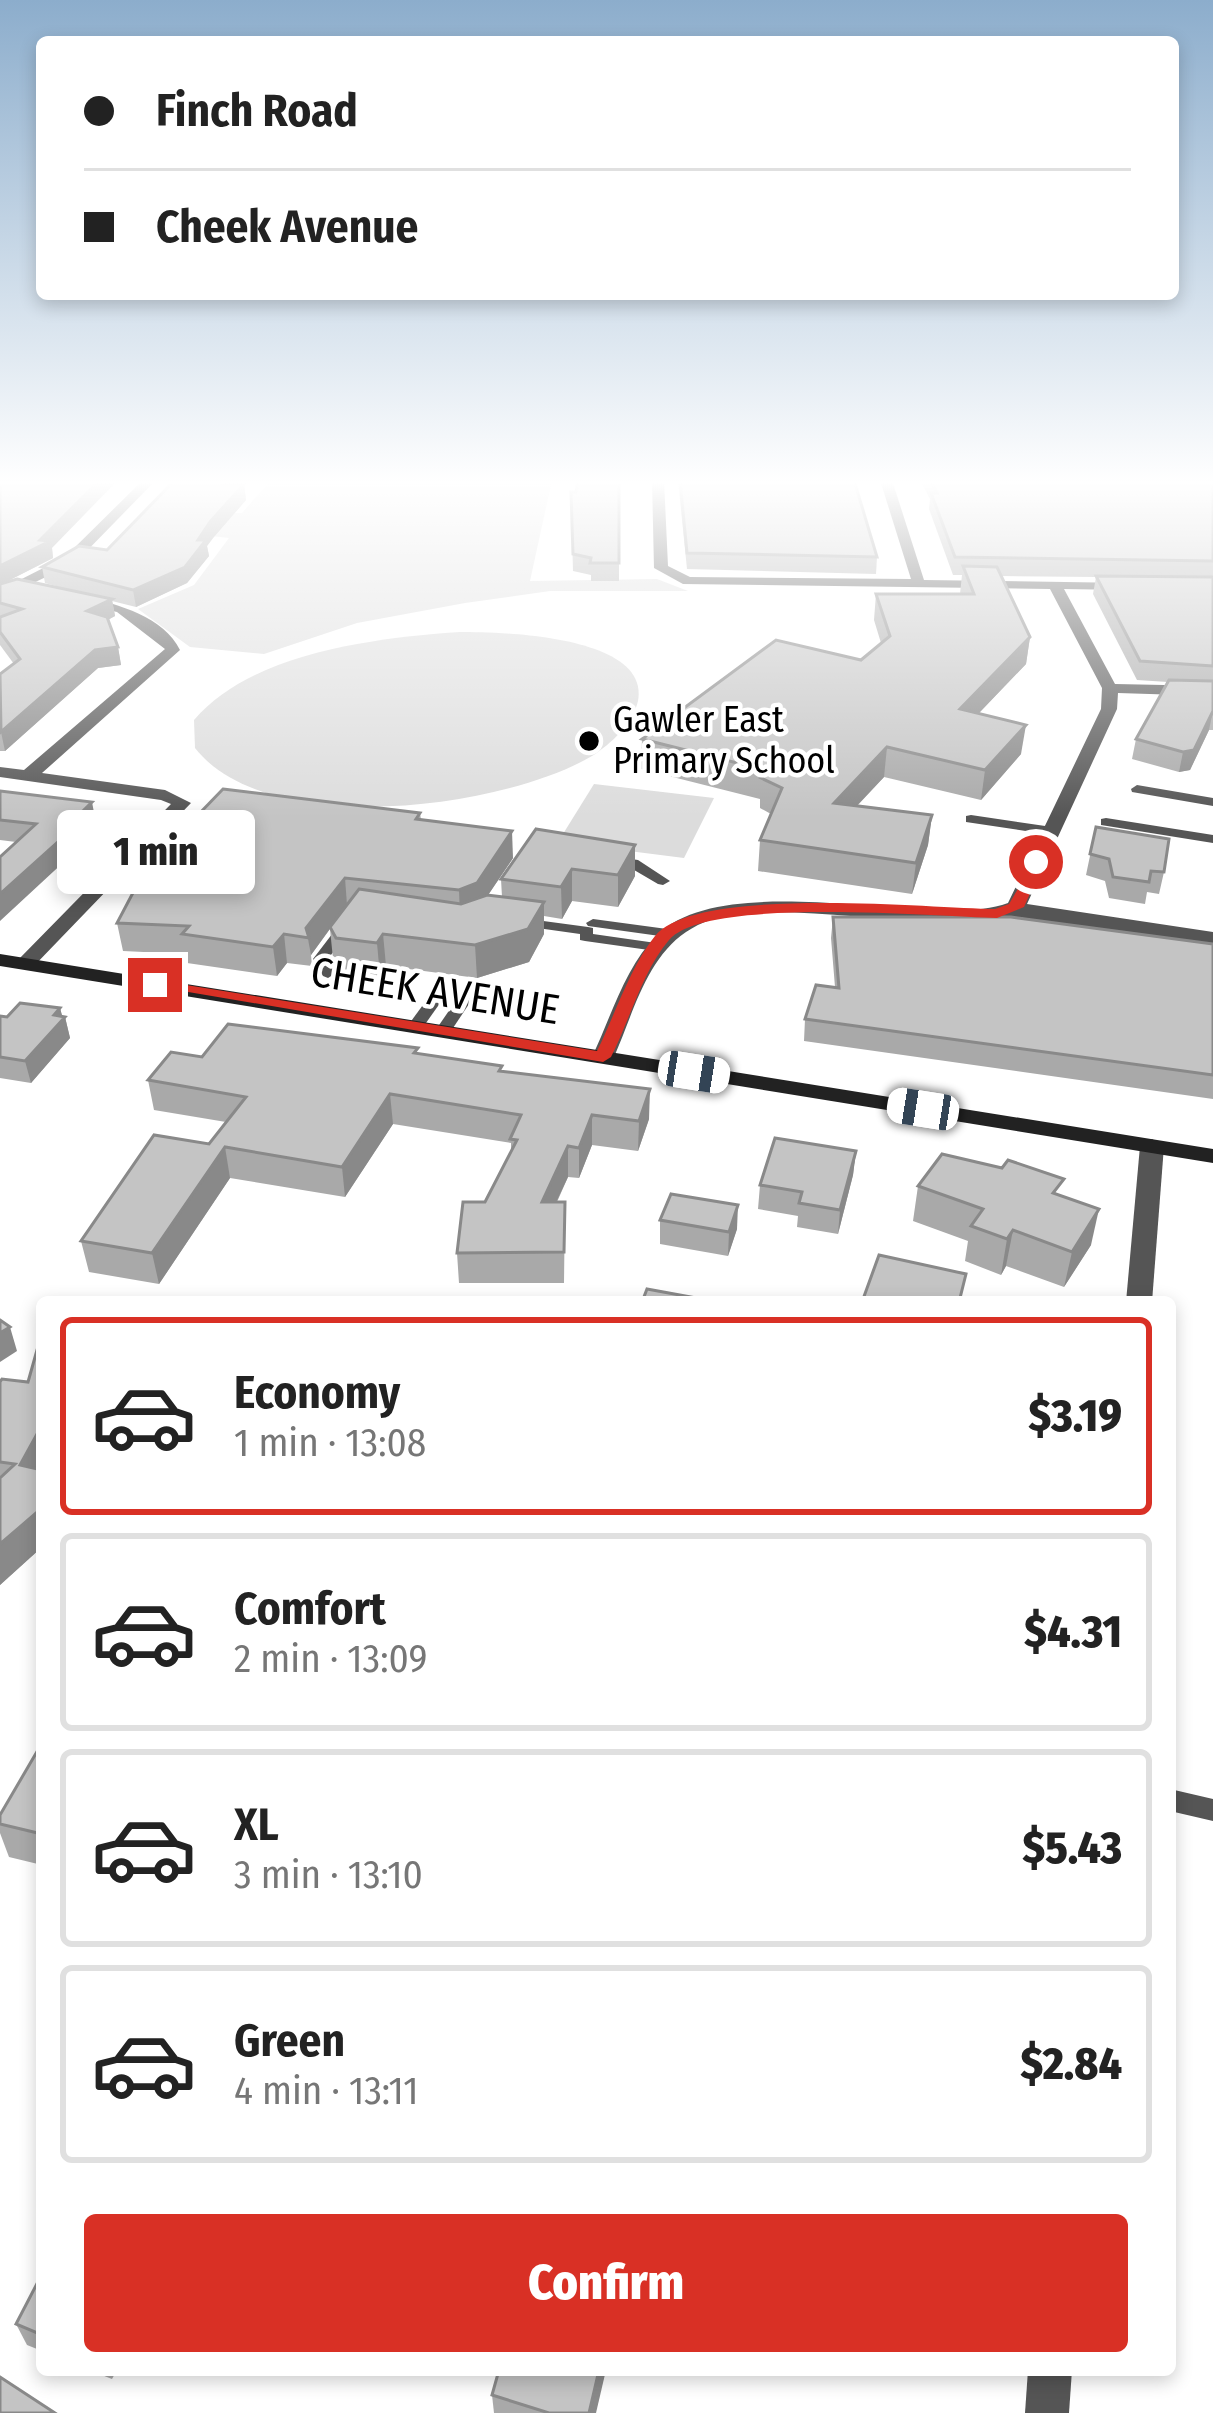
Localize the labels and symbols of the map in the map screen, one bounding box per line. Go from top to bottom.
place label: Gawler East Primary School [613,698,835,783]
marker: Gawler East Primary School [576,728,602,754]
callout: 1 min [56,811,254,895]
route start [1009,835,1063,889]
street label: CHEEK AVENUE [307,947,563,1035]
route end [128,958,182,1012]
car [656,1049,732,1095]
car [885,1086,961,1132]

